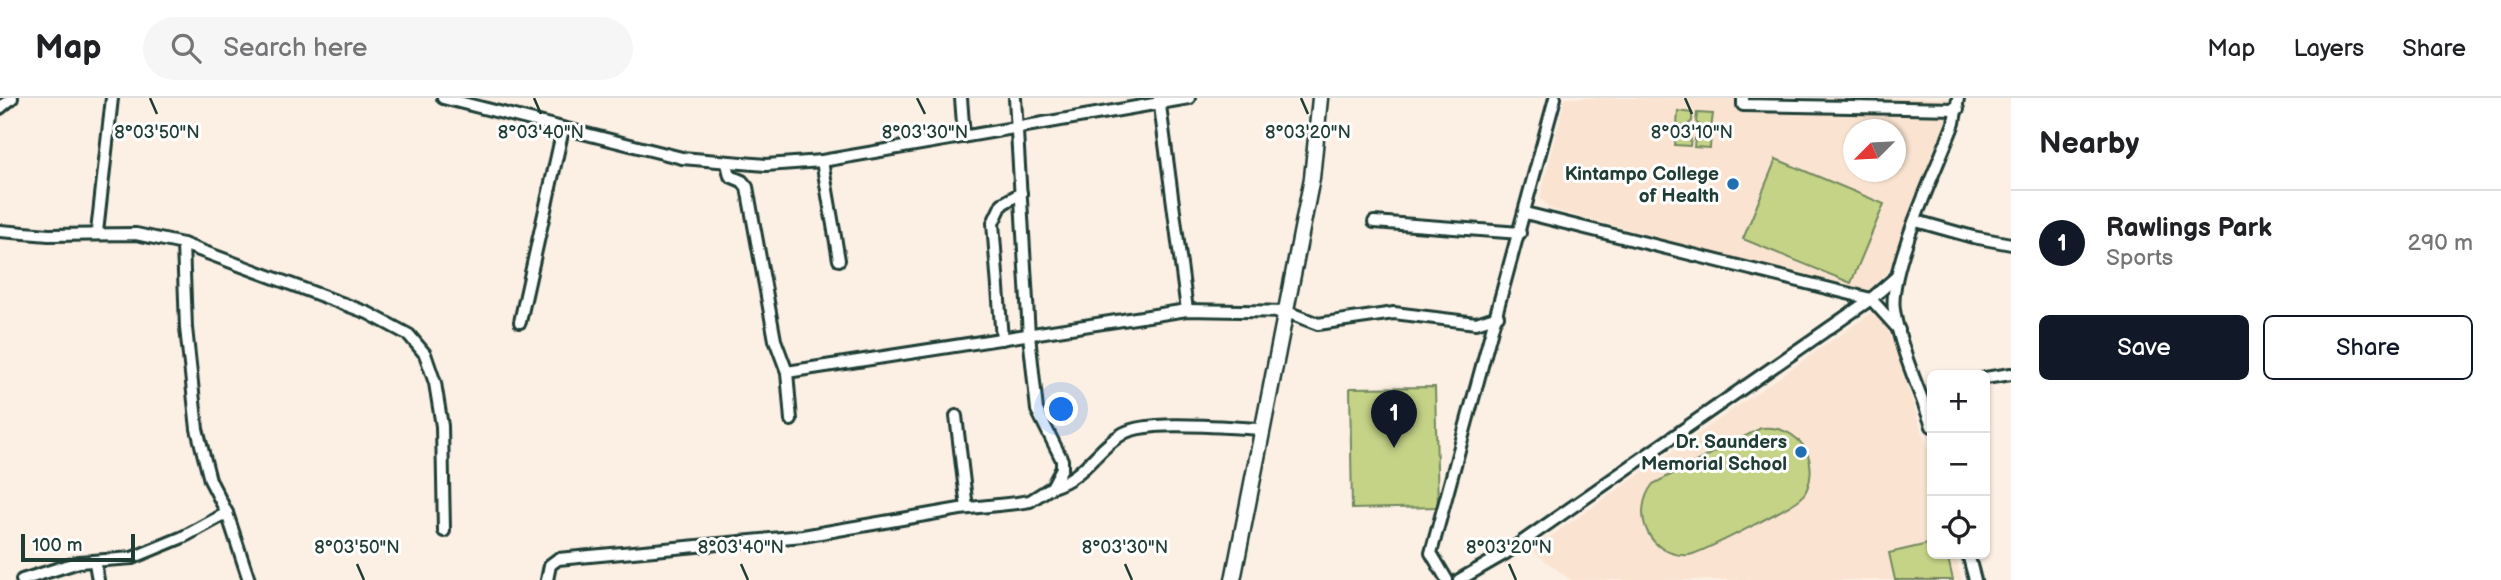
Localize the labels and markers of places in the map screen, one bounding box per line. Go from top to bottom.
place label: Kintampo College of Health [1565,163,1719,208]
marker: Kintampo College of Health [1725,176,1741,192]
pin: 1 [1371,390,1417,448]
place label: Dr. Saunders Memorial School [1641,431,1787,476]
marker: Dr. Saunders Memorial School [1793,444,1809,460]

